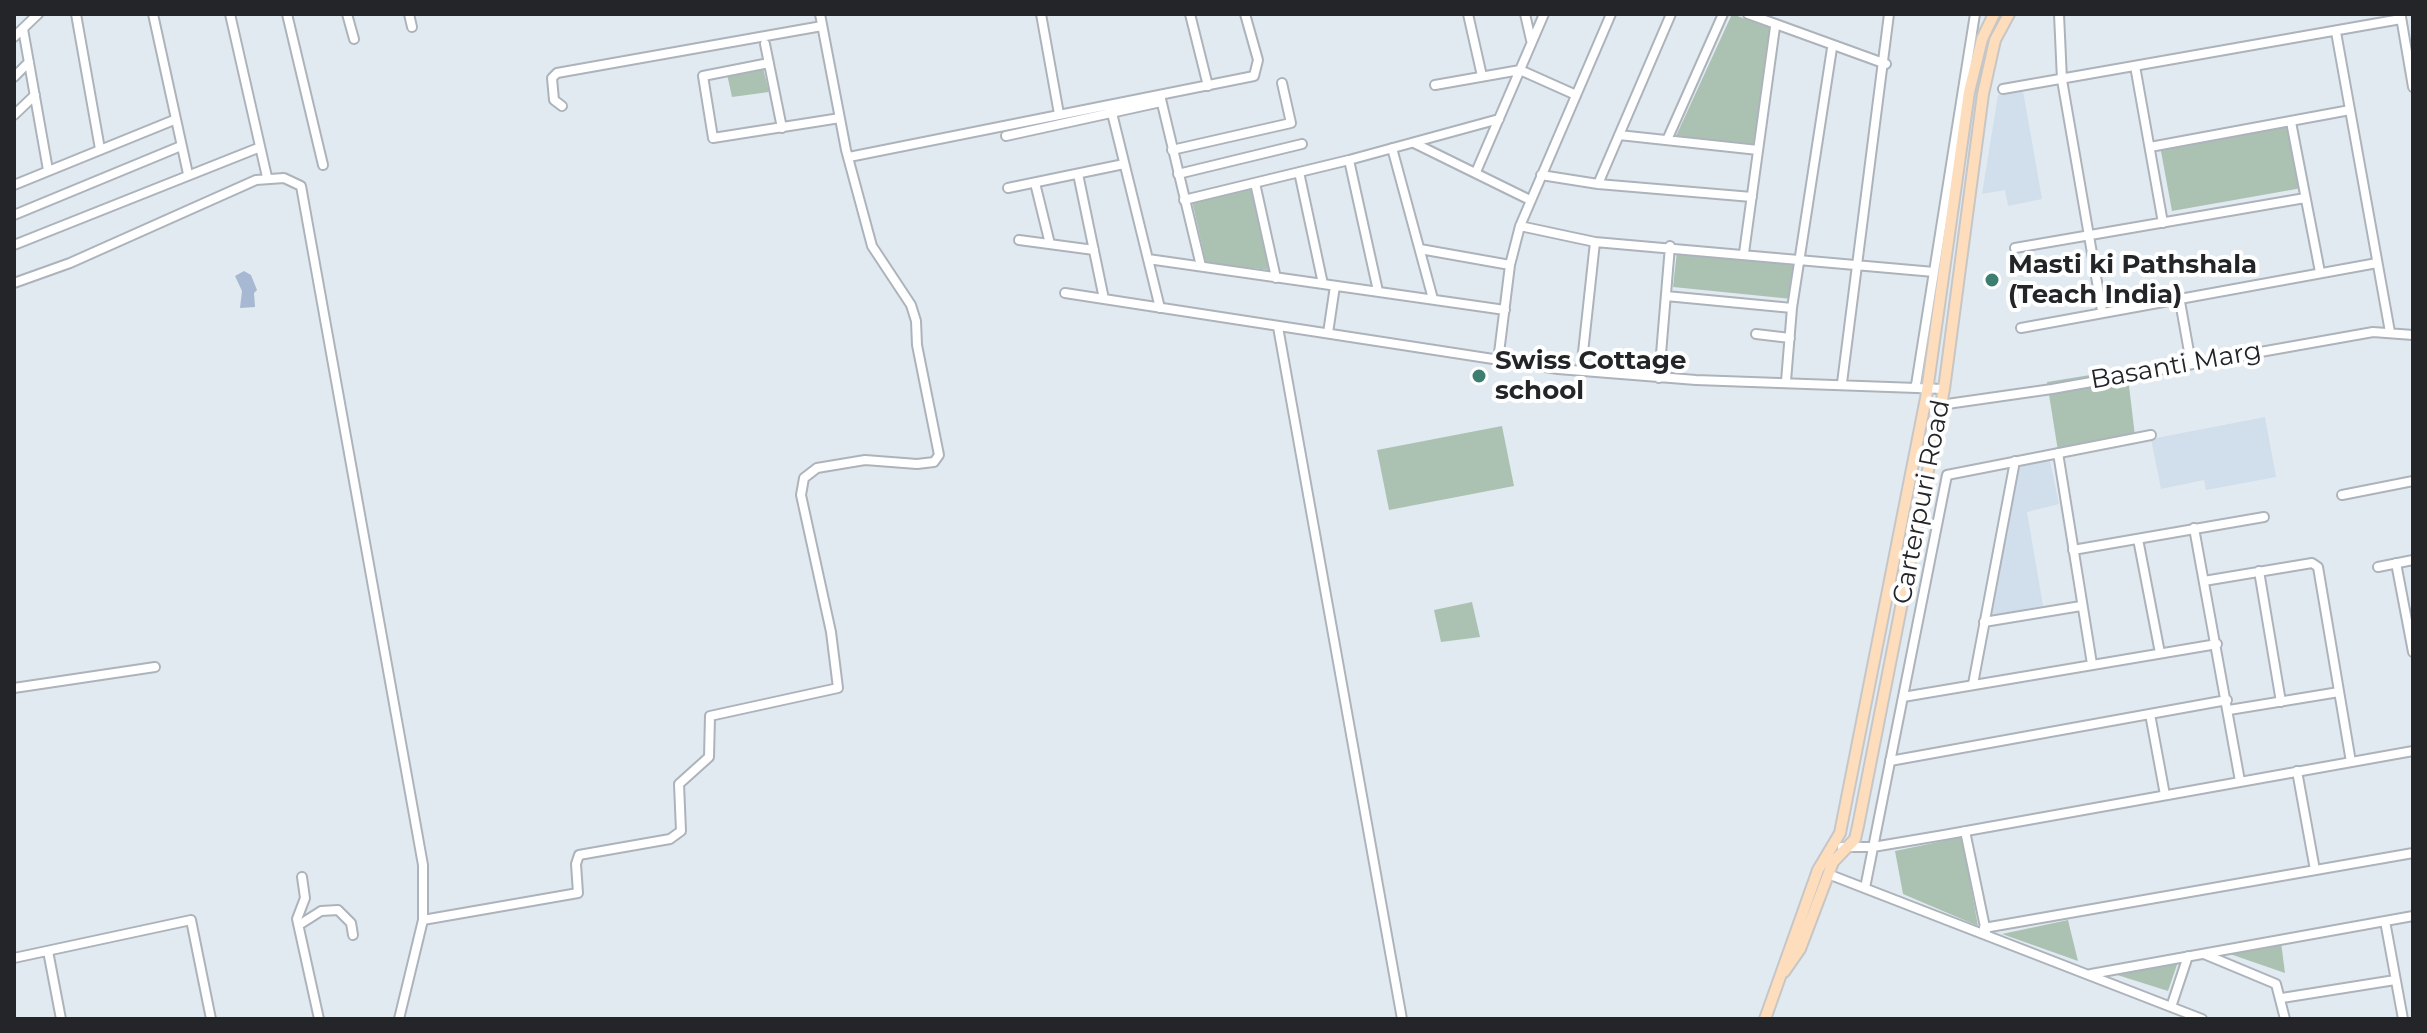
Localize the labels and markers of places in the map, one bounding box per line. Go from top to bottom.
place label: Masti ki Pathshala (Teach India) [2008,249,2257,310]
marker: Masti ki Pathshala (Teach India) [1983,271,2001,289]
place label: Swiss Cottage school [1495,345,1686,406]
marker: Swiss Cottage school [1470,367,1488,385]

